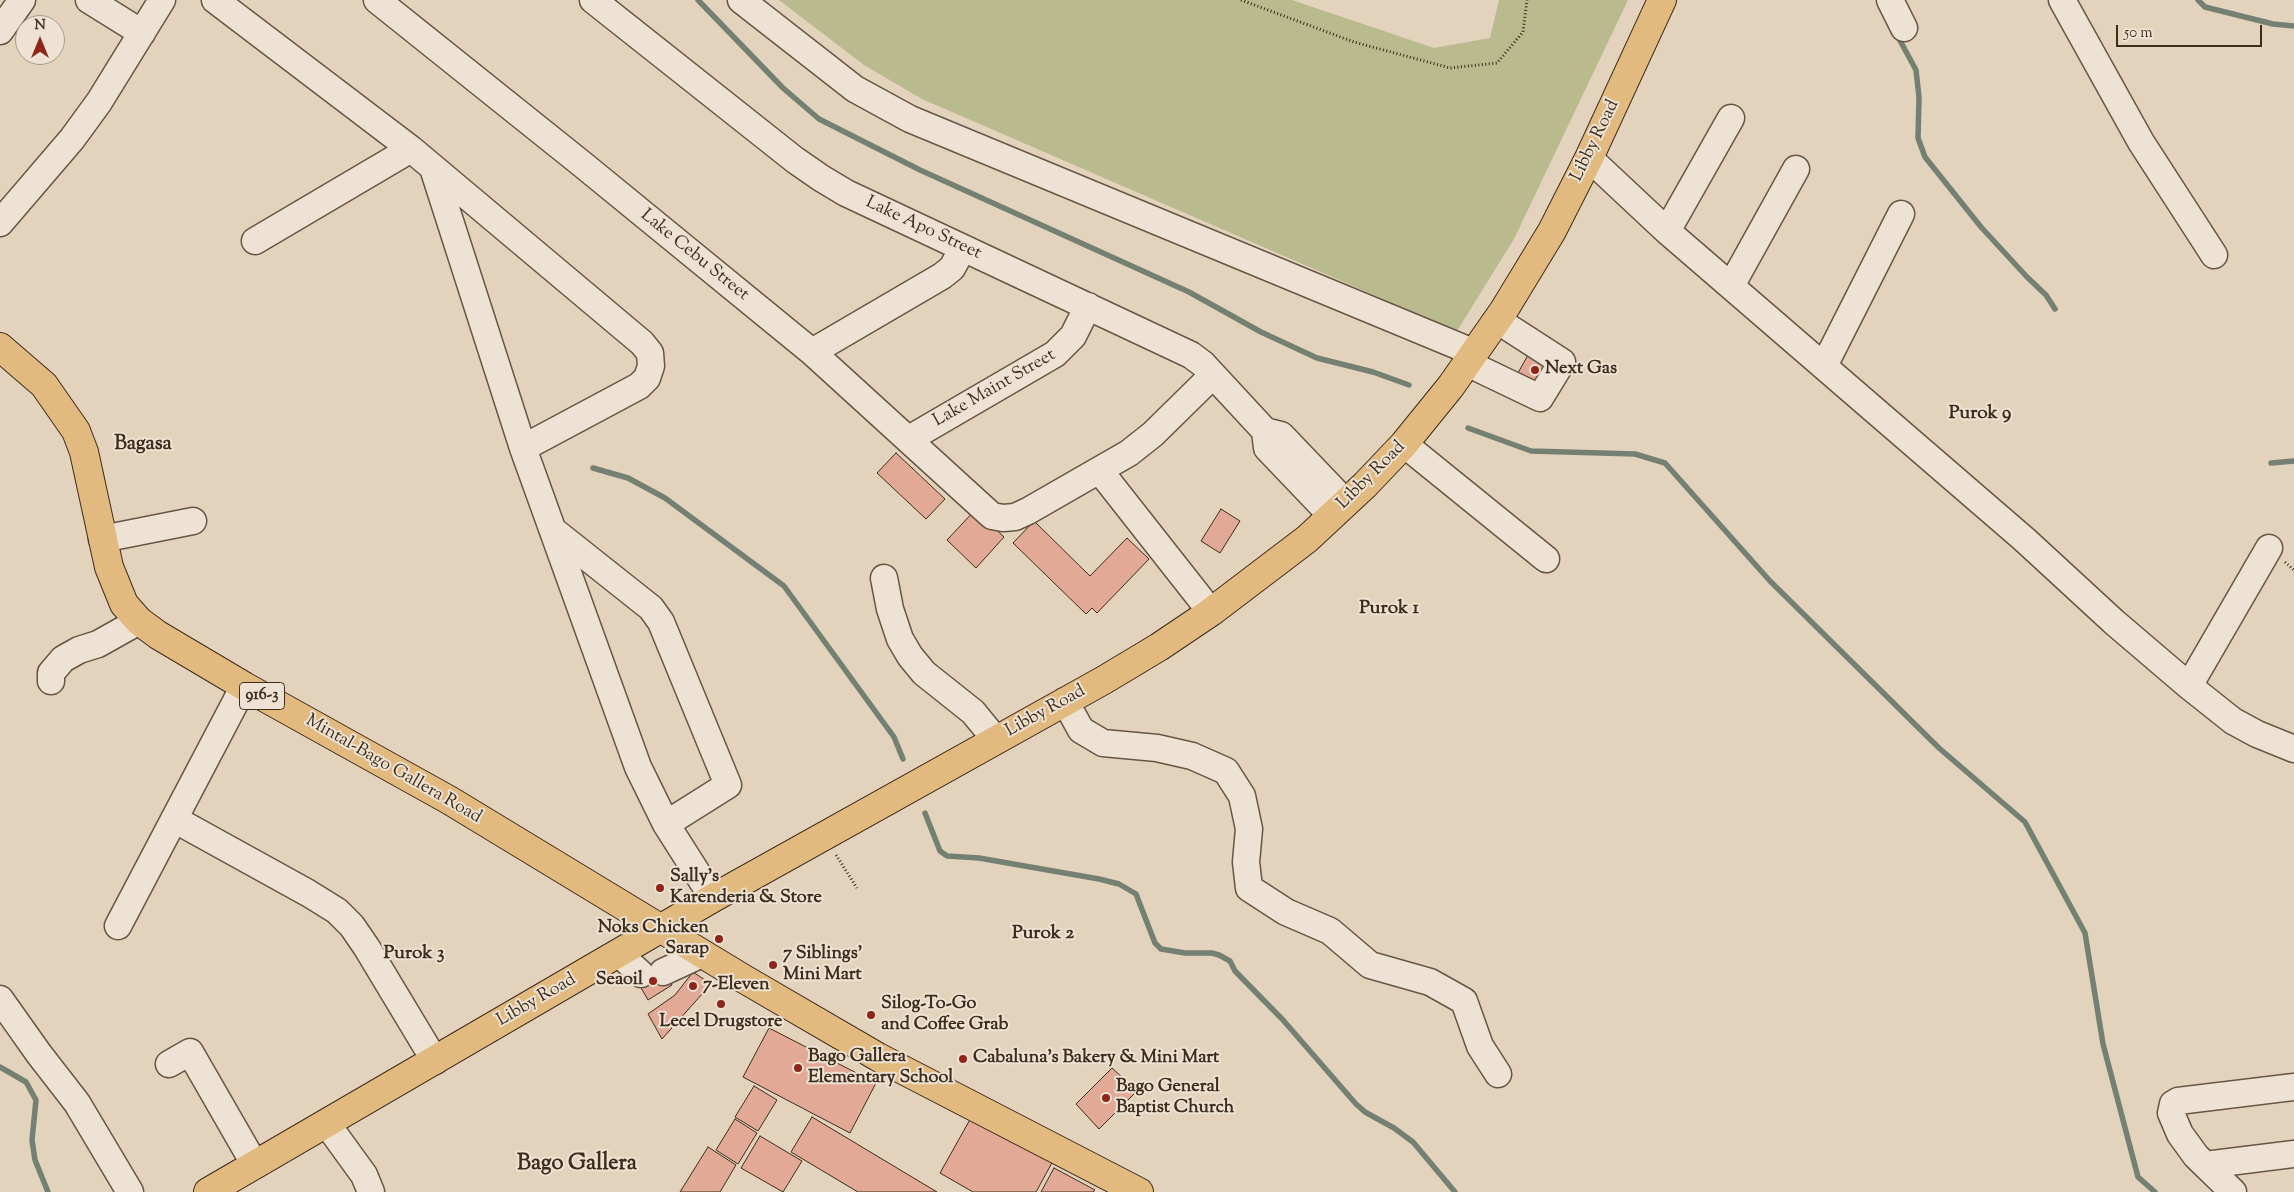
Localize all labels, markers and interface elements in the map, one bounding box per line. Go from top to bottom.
north arrow [15,15,65,65]
scale bar [2119,15,2265,47]
text: N [34,16,46,36]
text: 50 m [2124,23,2153,44]
street label: Libby Road [1567,97,1625,185]
street label: Lake Apo Street [862,193,984,265]
street label: Lake Cebu Street [635,206,753,306]
street label: Lake Maint Street [930,345,1060,433]
place label: Next Gas [1545,359,1617,381]
marker: Next Gas [1529,364,1541,376]
district label: Purok 9 [1949,404,2011,426]
district label: Bagasa [114,434,172,458]
street label: Libby Road [1333,437,1411,515]
district label: Purok 1 [1359,599,1419,621]
street label: Libby Road [1002,681,1090,743]
road number: 916-3 [240,682,284,709]
street label: Mintal-Bago Gallera Road [301,711,485,829]
place label: Sally's Karenderia & Store [670,867,822,910]
marker: Sally's Karenderia & Store [654,882,666,894]
place label: Noks Chicken Sarap [598,918,709,961]
district label: Purok 2 [1012,924,1074,946]
marker: Noks Chicken Sarap [713,933,725,945]
district label: Purok 3 [384,944,444,966]
place label: 7 Siblings' Mini Mart [783,944,862,986]
marker: 7 Siblings' Mini Mart [767,959,779,971]
street label: Libby Road [493,970,581,1032]
place label: Seaoil [596,970,643,992]
marker: Seaoil [647,975,659,987]
place label: 7-Eleven [703,975,770,997]
marker: 7-Eleven [687,980,699,992]
place label: Silog-To-Go and Coffee Grab [881,994,1008,1036]
marker: Lecel Drugstore [715,998,727,1010]
marker: Silog-To-Go and Coffee Grab [865,1009,877,1021]
place label: Lecel Drugstore [660,1012,782,1034]
place label: Bago Gallera Elementary School [808,1047,953,1090]
place label: Cabaluna's Bakery & Mini Mart [973,1048,1219,1070]
marker: Cabaluna's Bakery & Mini Mart [957,1053,969,1065]
marker: Bago Gallera Elementary School [792,1062,804,1074]
place label: Bago General Baptist Church [1116,1077,1234,1120]
marker: Bago General Baptist Church [1100,1092,1112,1104]
district label: Bago Gallera [517,1152,637,1178]

